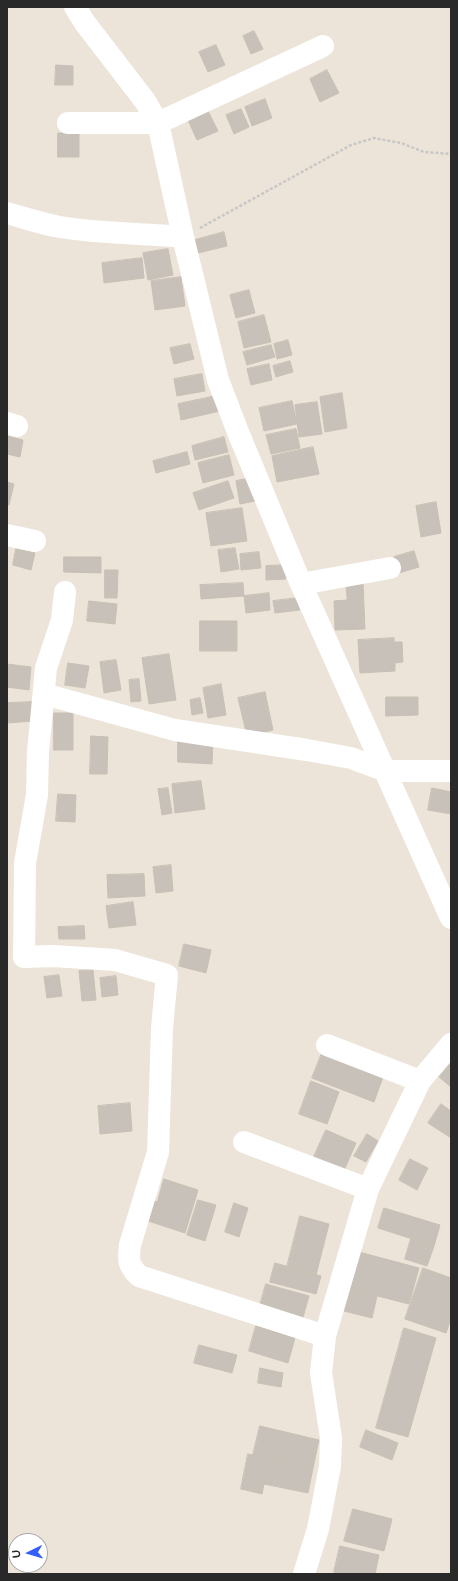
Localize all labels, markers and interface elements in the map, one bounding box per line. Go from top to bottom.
north arrow [8,1533,48,1573]
text: U [10,1549,23,1559]

